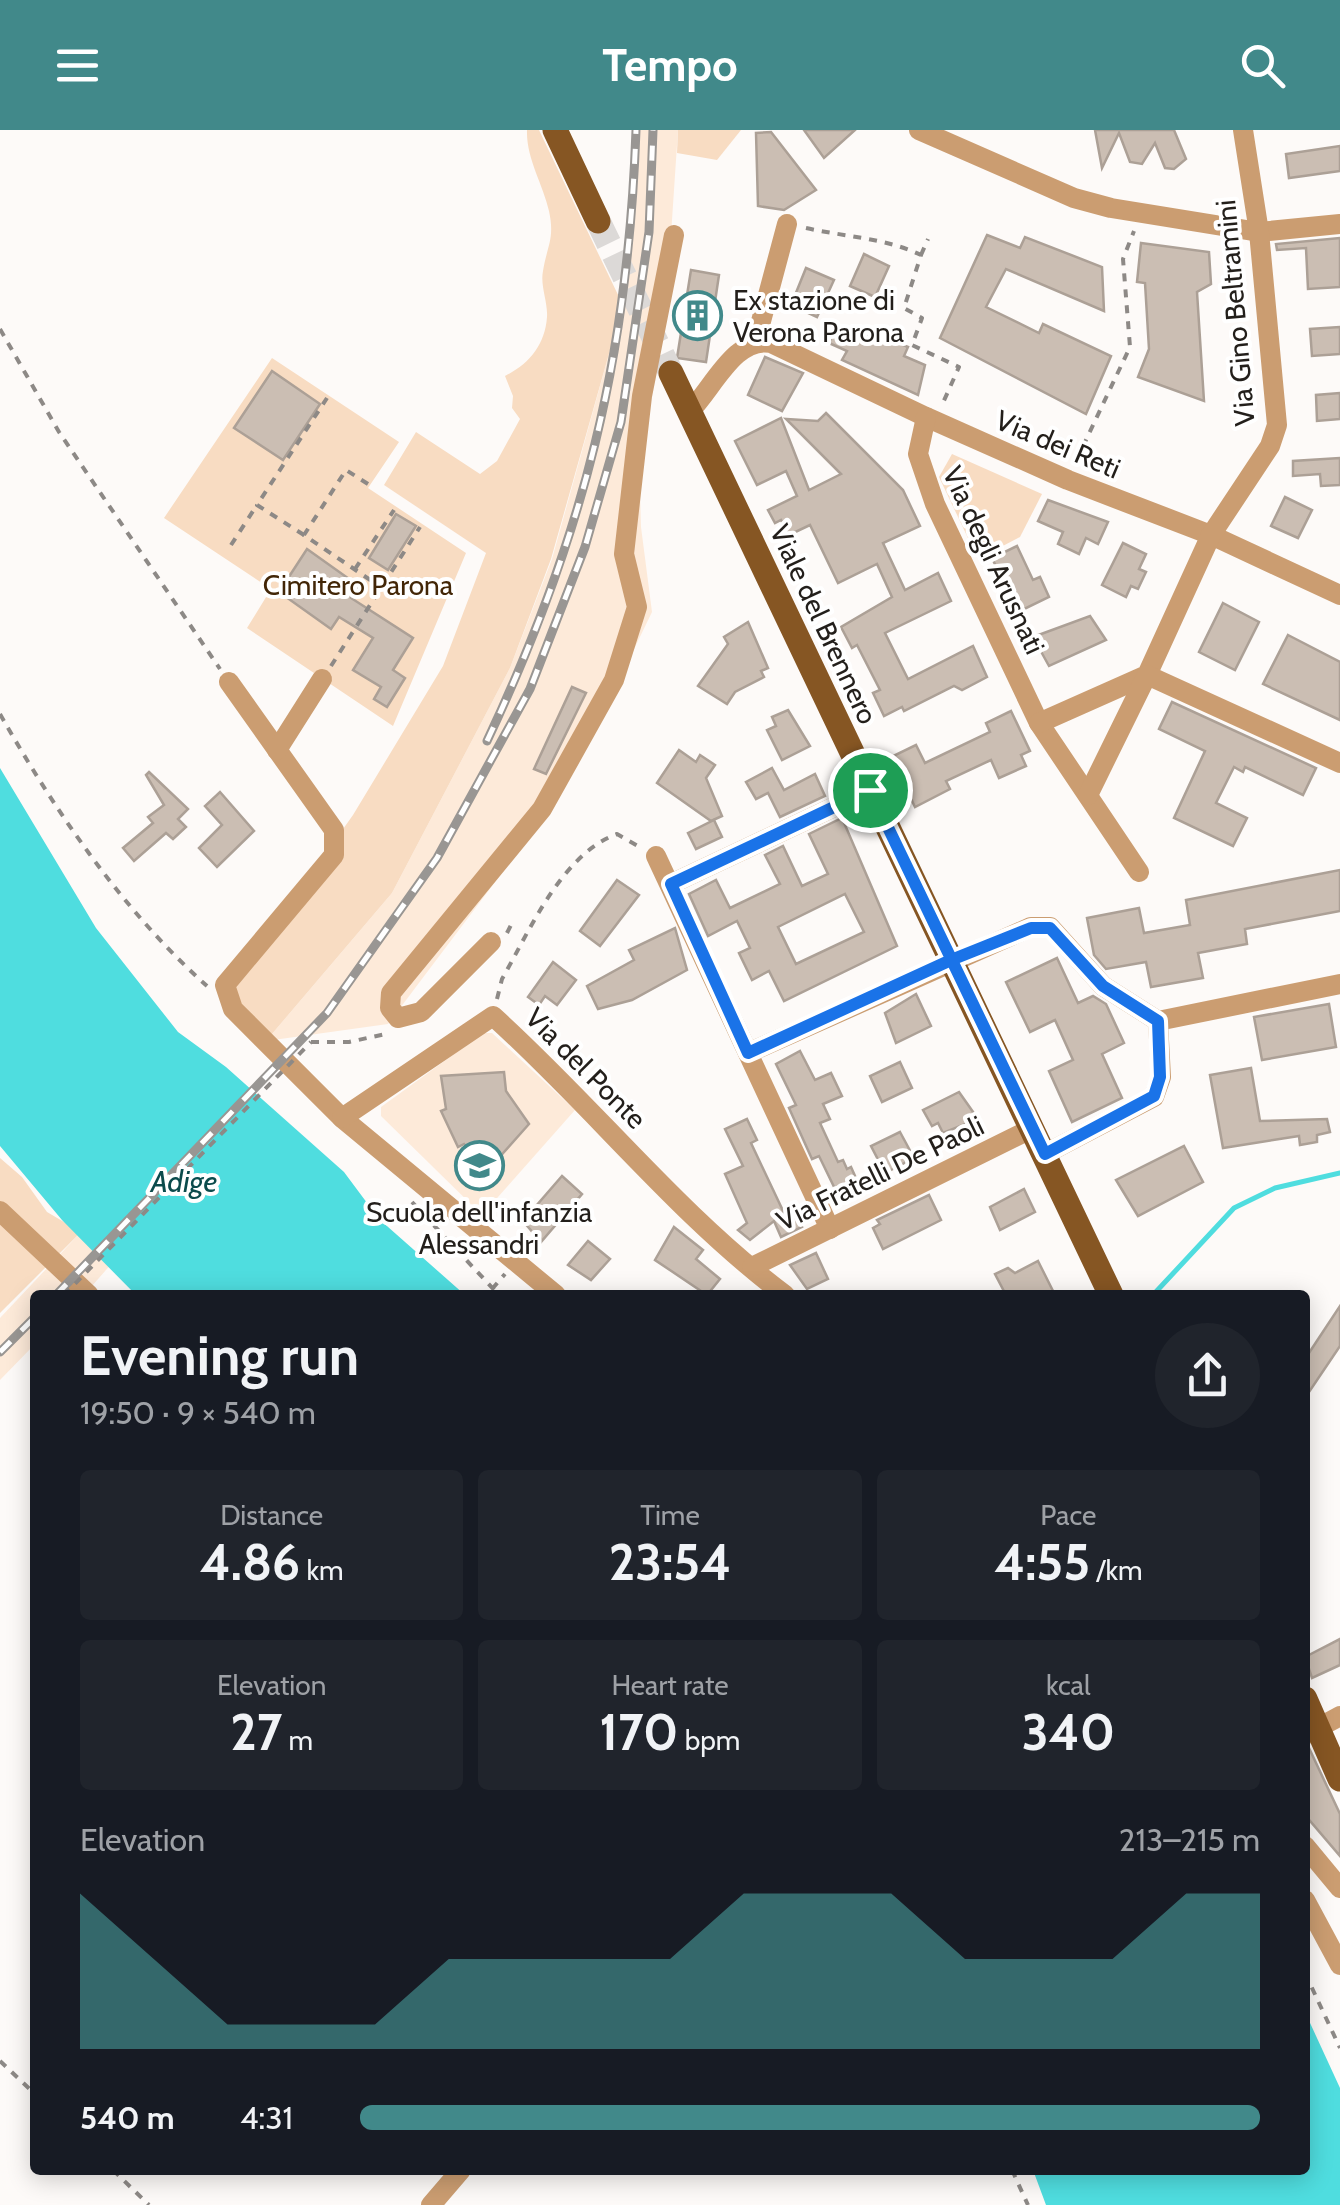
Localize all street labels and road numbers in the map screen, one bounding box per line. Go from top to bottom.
street label: Via Gino Beltramini [1208,198,1262,428]
street label: Via dei Reti [991,403,1125,485]
street label: Via degli Arusnati [936,461,1052,659]
street label: Viale del Brennero [763,519,885,729]
street label: Via del Ponte [518,1000,654,1136]
street label: Via Fratelli De Paoli [771,1108,989,1238]

